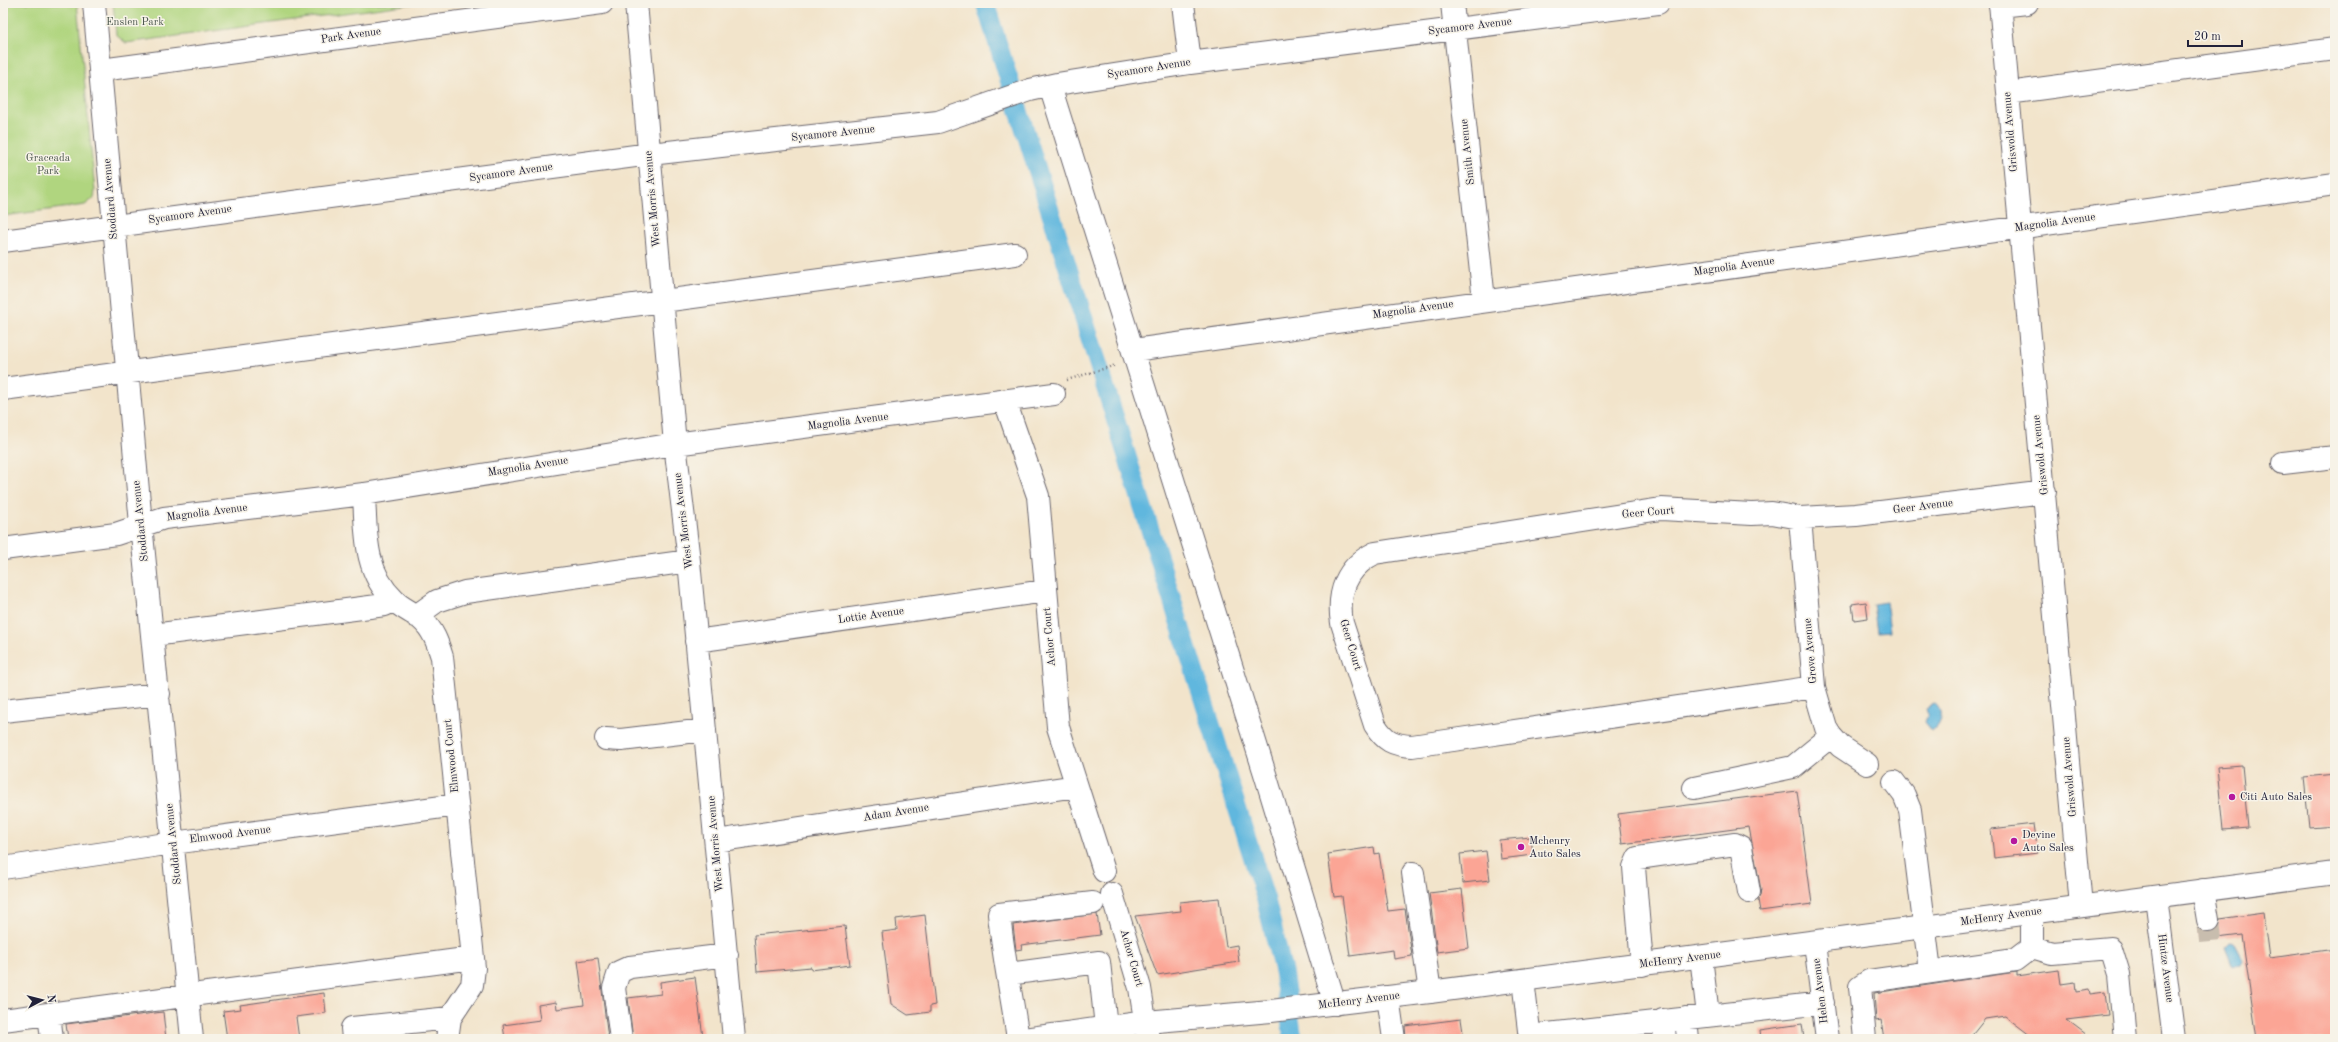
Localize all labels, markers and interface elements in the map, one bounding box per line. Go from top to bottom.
street label: Sycamore Avenue [1428,16,1512,38]
park label: Enslen Park [106,17,164,28]
scale bar [2188,22,2242,48]
street label: Park Avenue [320,26,382,46]
text: 20 m [2194,31,2221,43]
street label: Sycamore Avenue [1107,57,1191,81]
street label: Griswold Avenue [2002,91,2020,173]
street label: Smith Avenue [1459,118,1477,186]
street label: Sycamore Avenue [791,124,875,144]
street label: West Morris Avenue [643,150,663,248]
park label: Graceada Park [26,153,71,177]
street label: Stoddard Avenue [102,158,120,240]
street label: Sycamore Avenue [469,162,553,184]
street label: Sycamore Avenue [148,204,232,226]
street label: Magnolia Avenue [2014,212,2096,234]
street label: Magnolia Avenue [1693,256,1775,278]
street label: Magnolia Avenue [1372,299,1454,321]
street label: Magnolia Avenue [807,412,889,432]
street label: Griswold Avenue [2031,414,2051,496]
street label: Magnolia Avenue [487,455,569,479]
street label: West Morris Avenue [673,472,695,570]
street label: Stoddard Avenue [131,480,151,562]
street label: Geer Avenue [1892,498,1954,516]
street label: Magnolia Avenue [166,503,248,523]
street label: Geer Court [1621,505,1675,521]
street label: Lottie Avenue [837,606,905,626]
street label: Achor Court [1042,607,1058,667]
street label: Geer Court [1337,618,1363,672]
street label: Grove Avenue [1803,618,1819,684]
street label: Elmwood Court [443,718,461,793]
street label: Griswold Avenue [2061,736,2079,818]
marker: Citi Auto Sales [2227,792,2237,802]
place label: Citi Auto Sales [2240,792,2312,803]
street label: West Morris Avenue [706,795,726,893]
street label: Adam Avenue [862,802,930,824]
street label: Stoddard Avenue [164,803,184,885]
street label: Elmwood Avenue [189,825,271,845]
place label: Devine Auto Sales [2022,830,2074,854]
place label: Mchenry Auto Sales [1529,836,1581,860]
marker: Devine Auto Sales [2009,836,2019,846]
marker: Mchenry Auto Sales [1516,842,1526,852]
street label: McHenry Avenue [1960,906,2042,928]
street label: Achor Court [1118,928,1144,988]
street label: Hintze Avenue [2155,933,2175,1003]
street label: McHenry Avenue [1639,950,1721,970]
street label: Helen Avenue [1812,958,1830,1024]
north arrow [22,980,62,1020]
street label: McHenry Avenue [1318,991,1400,1011]
text: N [44,994,56,1004]

